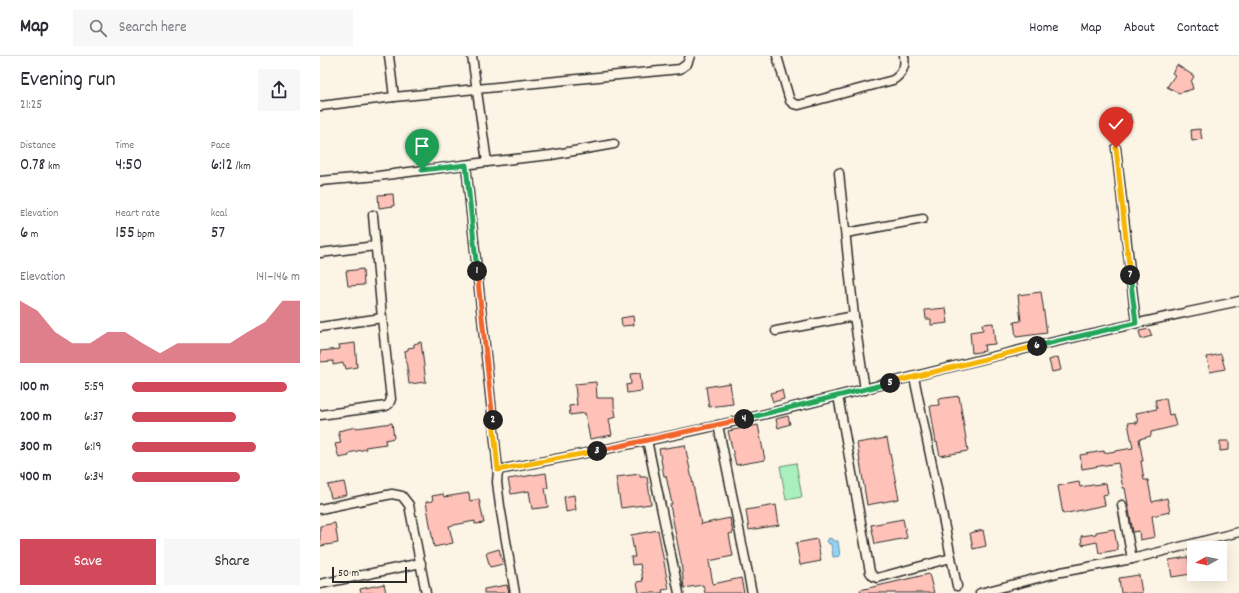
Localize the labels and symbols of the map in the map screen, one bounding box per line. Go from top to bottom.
pin [1099,107,1133,148]
pin [405,129,439,170]
pin: 1 [467,261,487,281]
pin: 7 [1120,265,1140,285]
pin: 6 [1027,336,1047,356]
pin: 5 [880,373,900,393]
pin: 4 [734,409,754,429]
pin: 2 [483,410,503,430]
pin: 3 [587,441,607,461]
north arrow [1187,541,1227,581]
scale bar [332,565,407,584]

